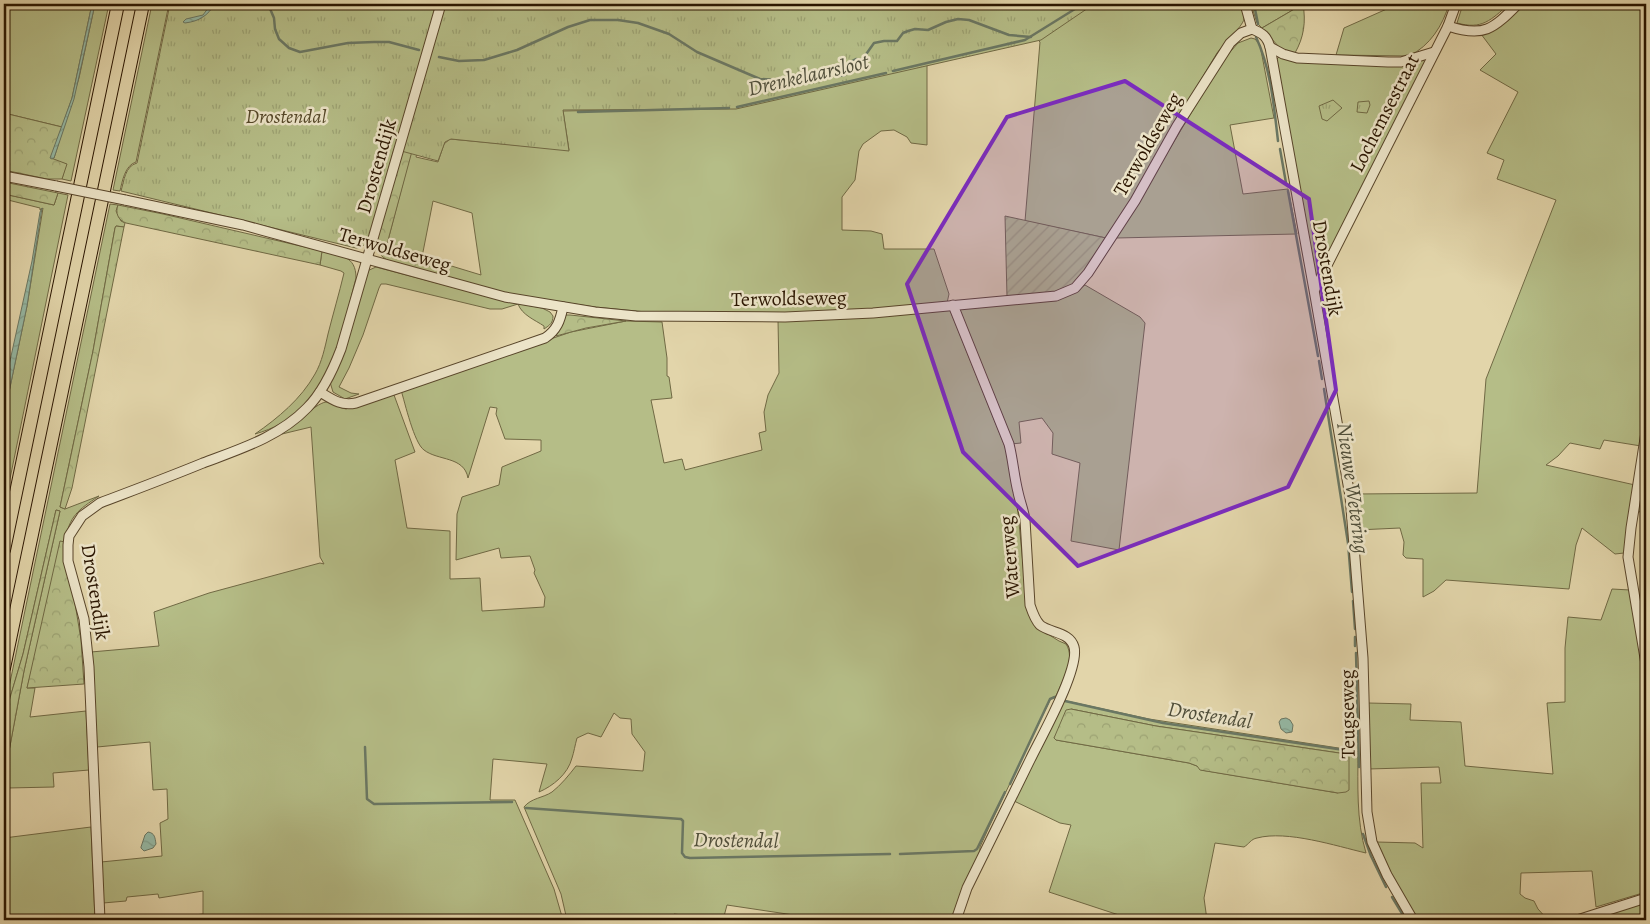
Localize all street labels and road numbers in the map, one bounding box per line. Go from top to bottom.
street label: Lochemsestraat [1343,49,1426,177]
street label: Terwoldseweg [1107,87,1188,201]
street label: Drostendijk [350,116,403,217]
street label: Drostendijk [1306,218,1349,318]
street label: Terwoldseweg [336,221,454,278]
street label: Terwoldseweg [731,284,847,313]
street label: Waterweg [992,515,1027,600]
street label: Drostendijk [75,542,116,642]
street label: Teugseweg [1333,669,1362,759]

